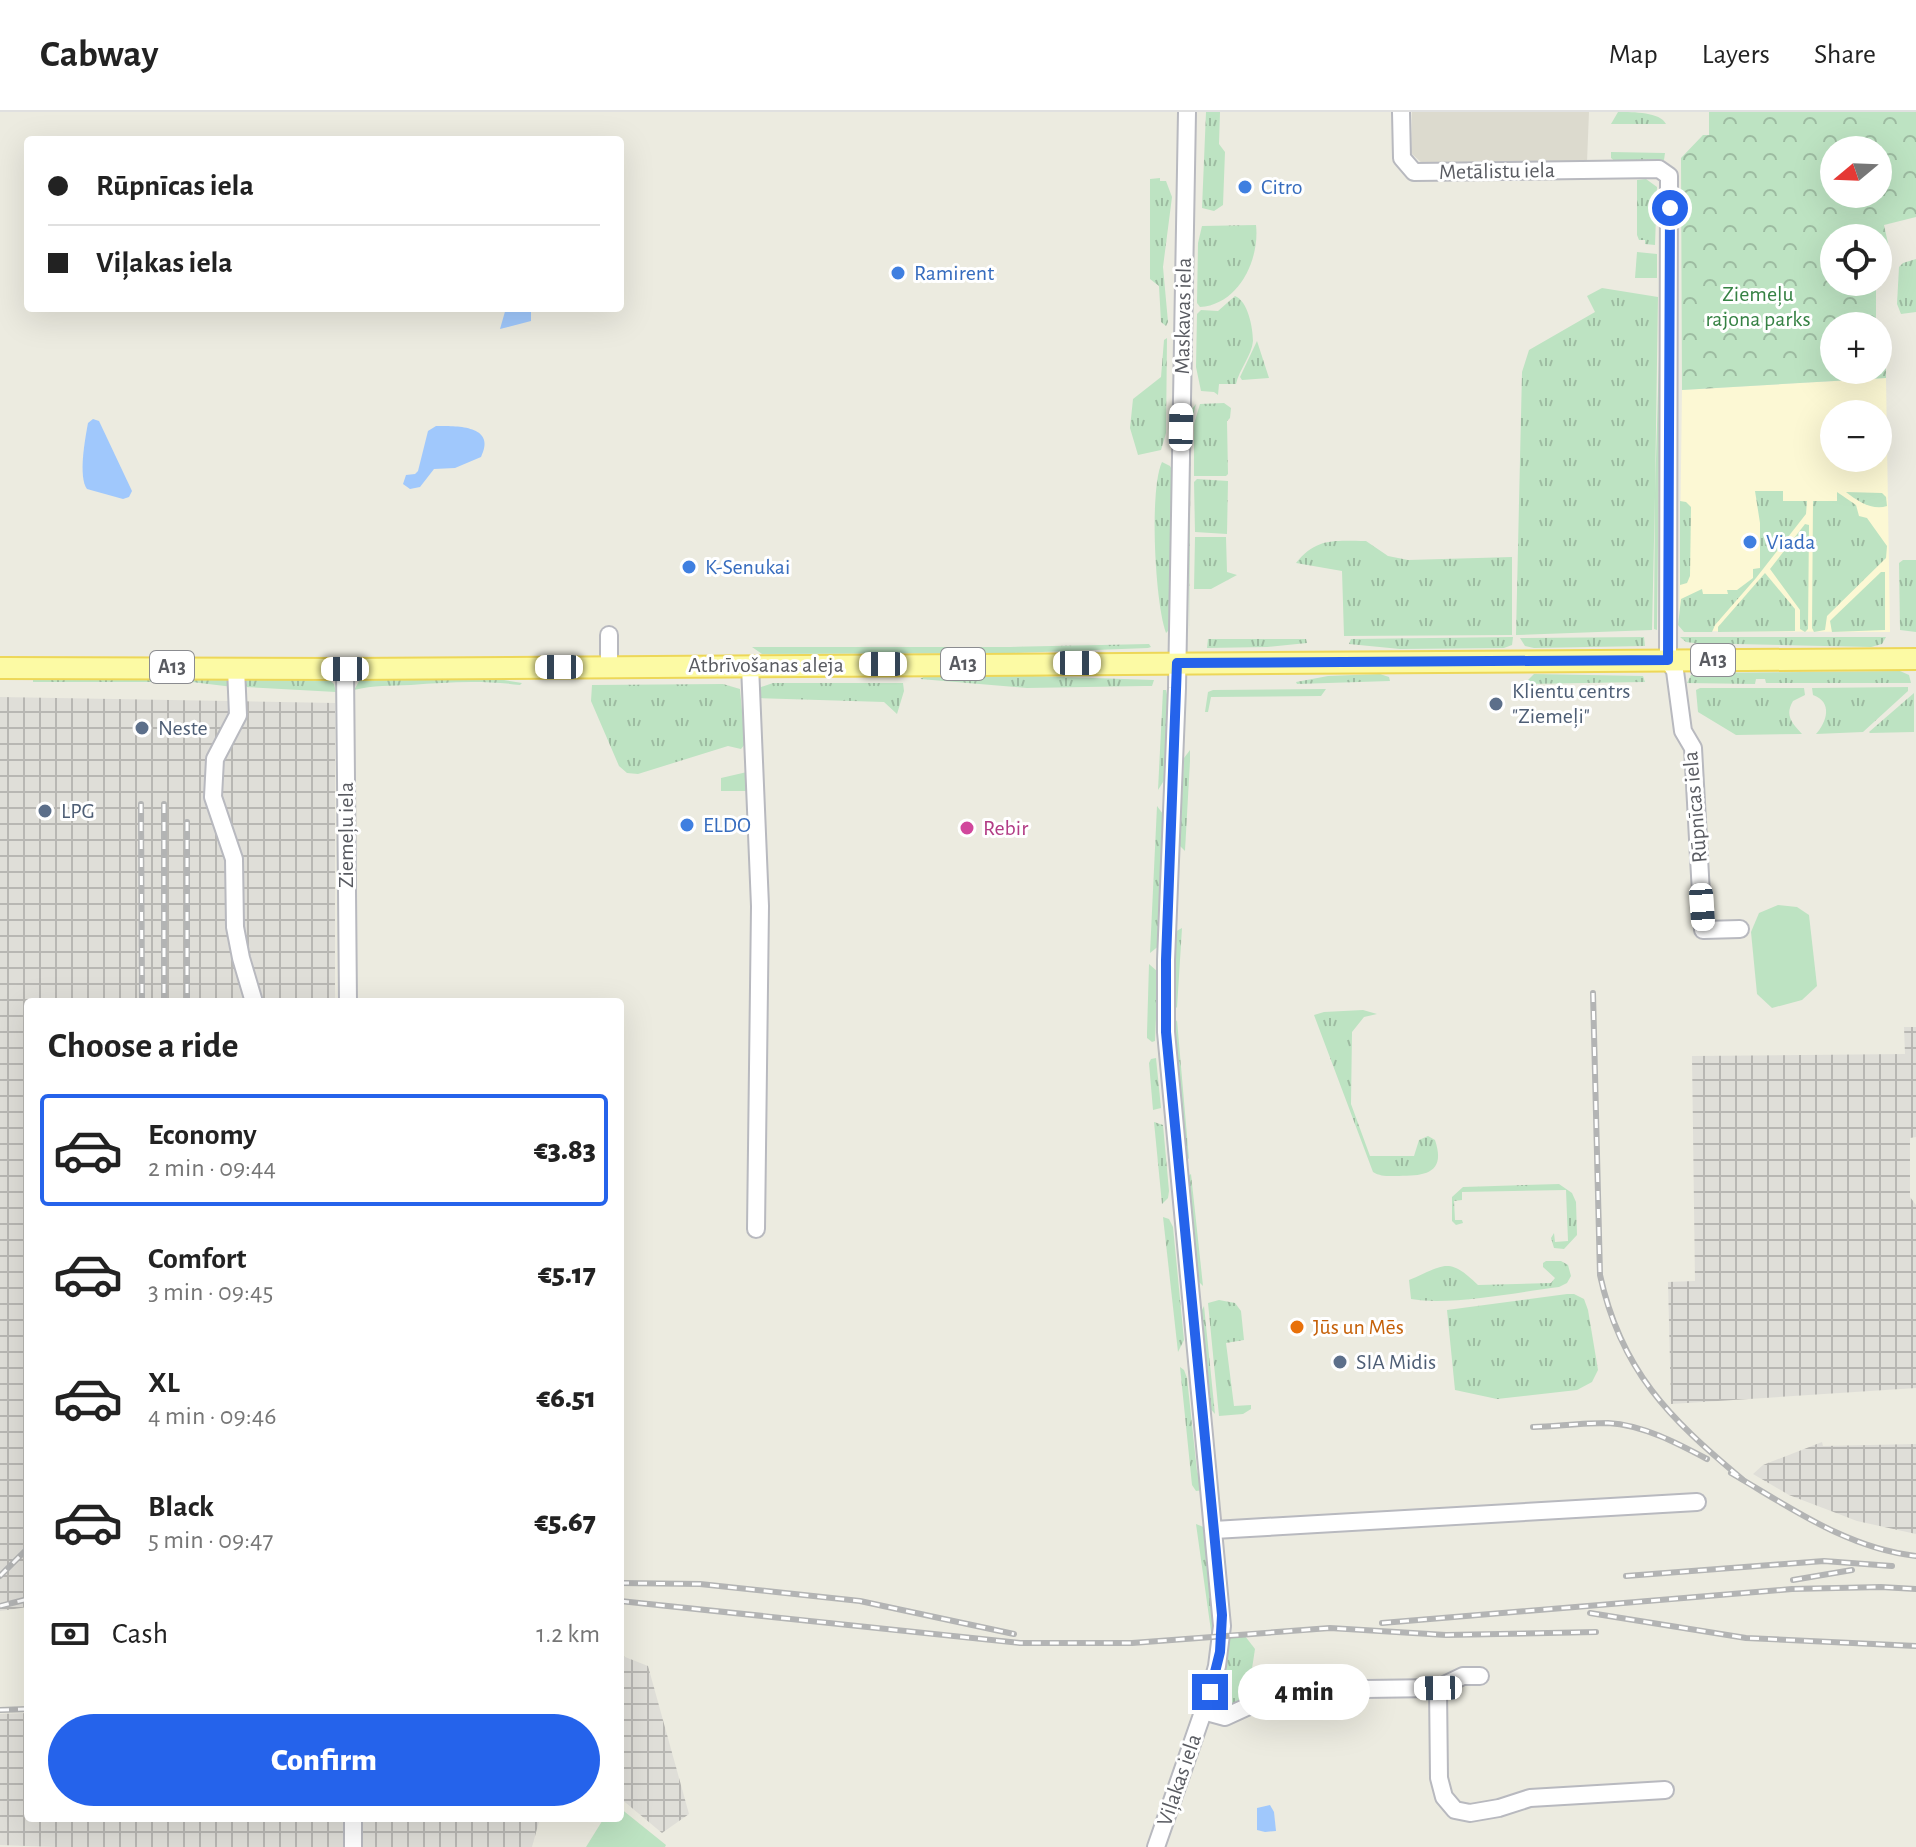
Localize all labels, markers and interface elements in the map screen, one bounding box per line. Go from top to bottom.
text: Cabway [40,36,158,74]
text: Map [1609,41,1658,69]
text: Layers [1702,41,1770,69]
text: Share [1814,41,1876,69]
north arrow [1820,136,1892,208]
map controls [1820,136,1892,472]
street label: Metālistu iela [1439,159,1555,183]
text: Rūpnīcas iela [96,171,254,201]
place label: Citro [1261,176,1303,198]
marker: Citro [1236,178,1254,196]
route start [1652,190,1688,226]
button: locate [1820,224,1892,296]
text: Viļakas iela [96,248,233,278]
street label: Maskavas iela [1171,257,1195,375]
place label: Ramirent [914,262,994,284]
marker: Ramirent [889,264,907,282]
park label: Ziemeļu rajona parks [1705,283,1811,330]
button: + [1820,312,1892,384]
button: − [1820,400,1892,472]
car [1169,403,1193,451]
place label: Viada [1766,531,1815,553]
marker: Viada [1741,533,1759,551]
place label: K-Senukai [705,556,790,578]
marker: K-Senukai [680,558,698,576]
road number: A13 [1691,644,1735,676]
road number: A13 [941,648,985,680]
road number: A13 [150,651,194,683]
car [1053,651,1101,675]
car [859,652,907,676]
street label: Atbrīvošanas aleja [688,654,844,676]
car [535,655,583,679]
car [321,657,369,681]
place label: Klientu centrs "Ziemeļi" [1512,680,1630,729]
marker: Klientu centrs "Ziemeļi" [1487,695,1505,713]
place label: Neste [158,717,208,739]
marker: Neste [133,719,151,737]
street label: Rūpnīcas iela [1679,750,1711,864]
street label: Ziemeļu iela [335,782,359,888]
place label: LPG [61,800,95,822]
marker: LPG [36,802,54,820]
place label: ELDO [703,814,751,836]
marker: ELDO [678,816,696,834]
place label: Rebir [983,817,1028,839]
marker: Rebir [958,819,976,837]
car [1688,882,1716,932]
text: Choose a ride [48,1028,238,1064]
icon: car [52,1114,124,1186]
text: Economy [148,1120,257,1150]
text: €3.83 [534,1135,596,1165]
text: 2 min · 09:44 [148,1155,276,1181]
icon: car [52,1238,124,1310]
text: Comfort [148,1244,247,1274]
text: €5.17 [538,1259,596,1289]
text: 3 min · 09:45 [148,1279,273,1305]
place label: Jūs un Mēs [1313,1316,1404,1338]
marker: Jūs un Mēs [1288,1318,1306,1336]
place label: SIA Midis [1356,1351,1436,1373]
marker: SIA Midis [1331,1353,1349,1371]
icon: car [52,1362,124,1434]
text: XL [148,1368,180,1398]
text: €6.51 [537,1383,596,1413]
text: 4 min · 09:46 [148,1403,276,1429]
icon: car [52,1486,124,1558]
text: Black [148,1492,214,1522]
text: €5.67 [534,1507,596,1537]
text: 5 min · 09:47 [148,1527,273,1553]
icon: cash [48,1612,92,1656]
text: Cash [112,1619,168,1649]
text: 1.2 km [536,1621,600,1647]
callout: 4 min [1238,1664,1370,1720]
route end [1192,1674,1228,1710]
car [1414,1676,1462,1700]
text: 4 min [1274,1679,1334,1705]
button: Confirm [48,1714,600,1806]
street label: Viļakas iela [1153,1731,1207,1830]

